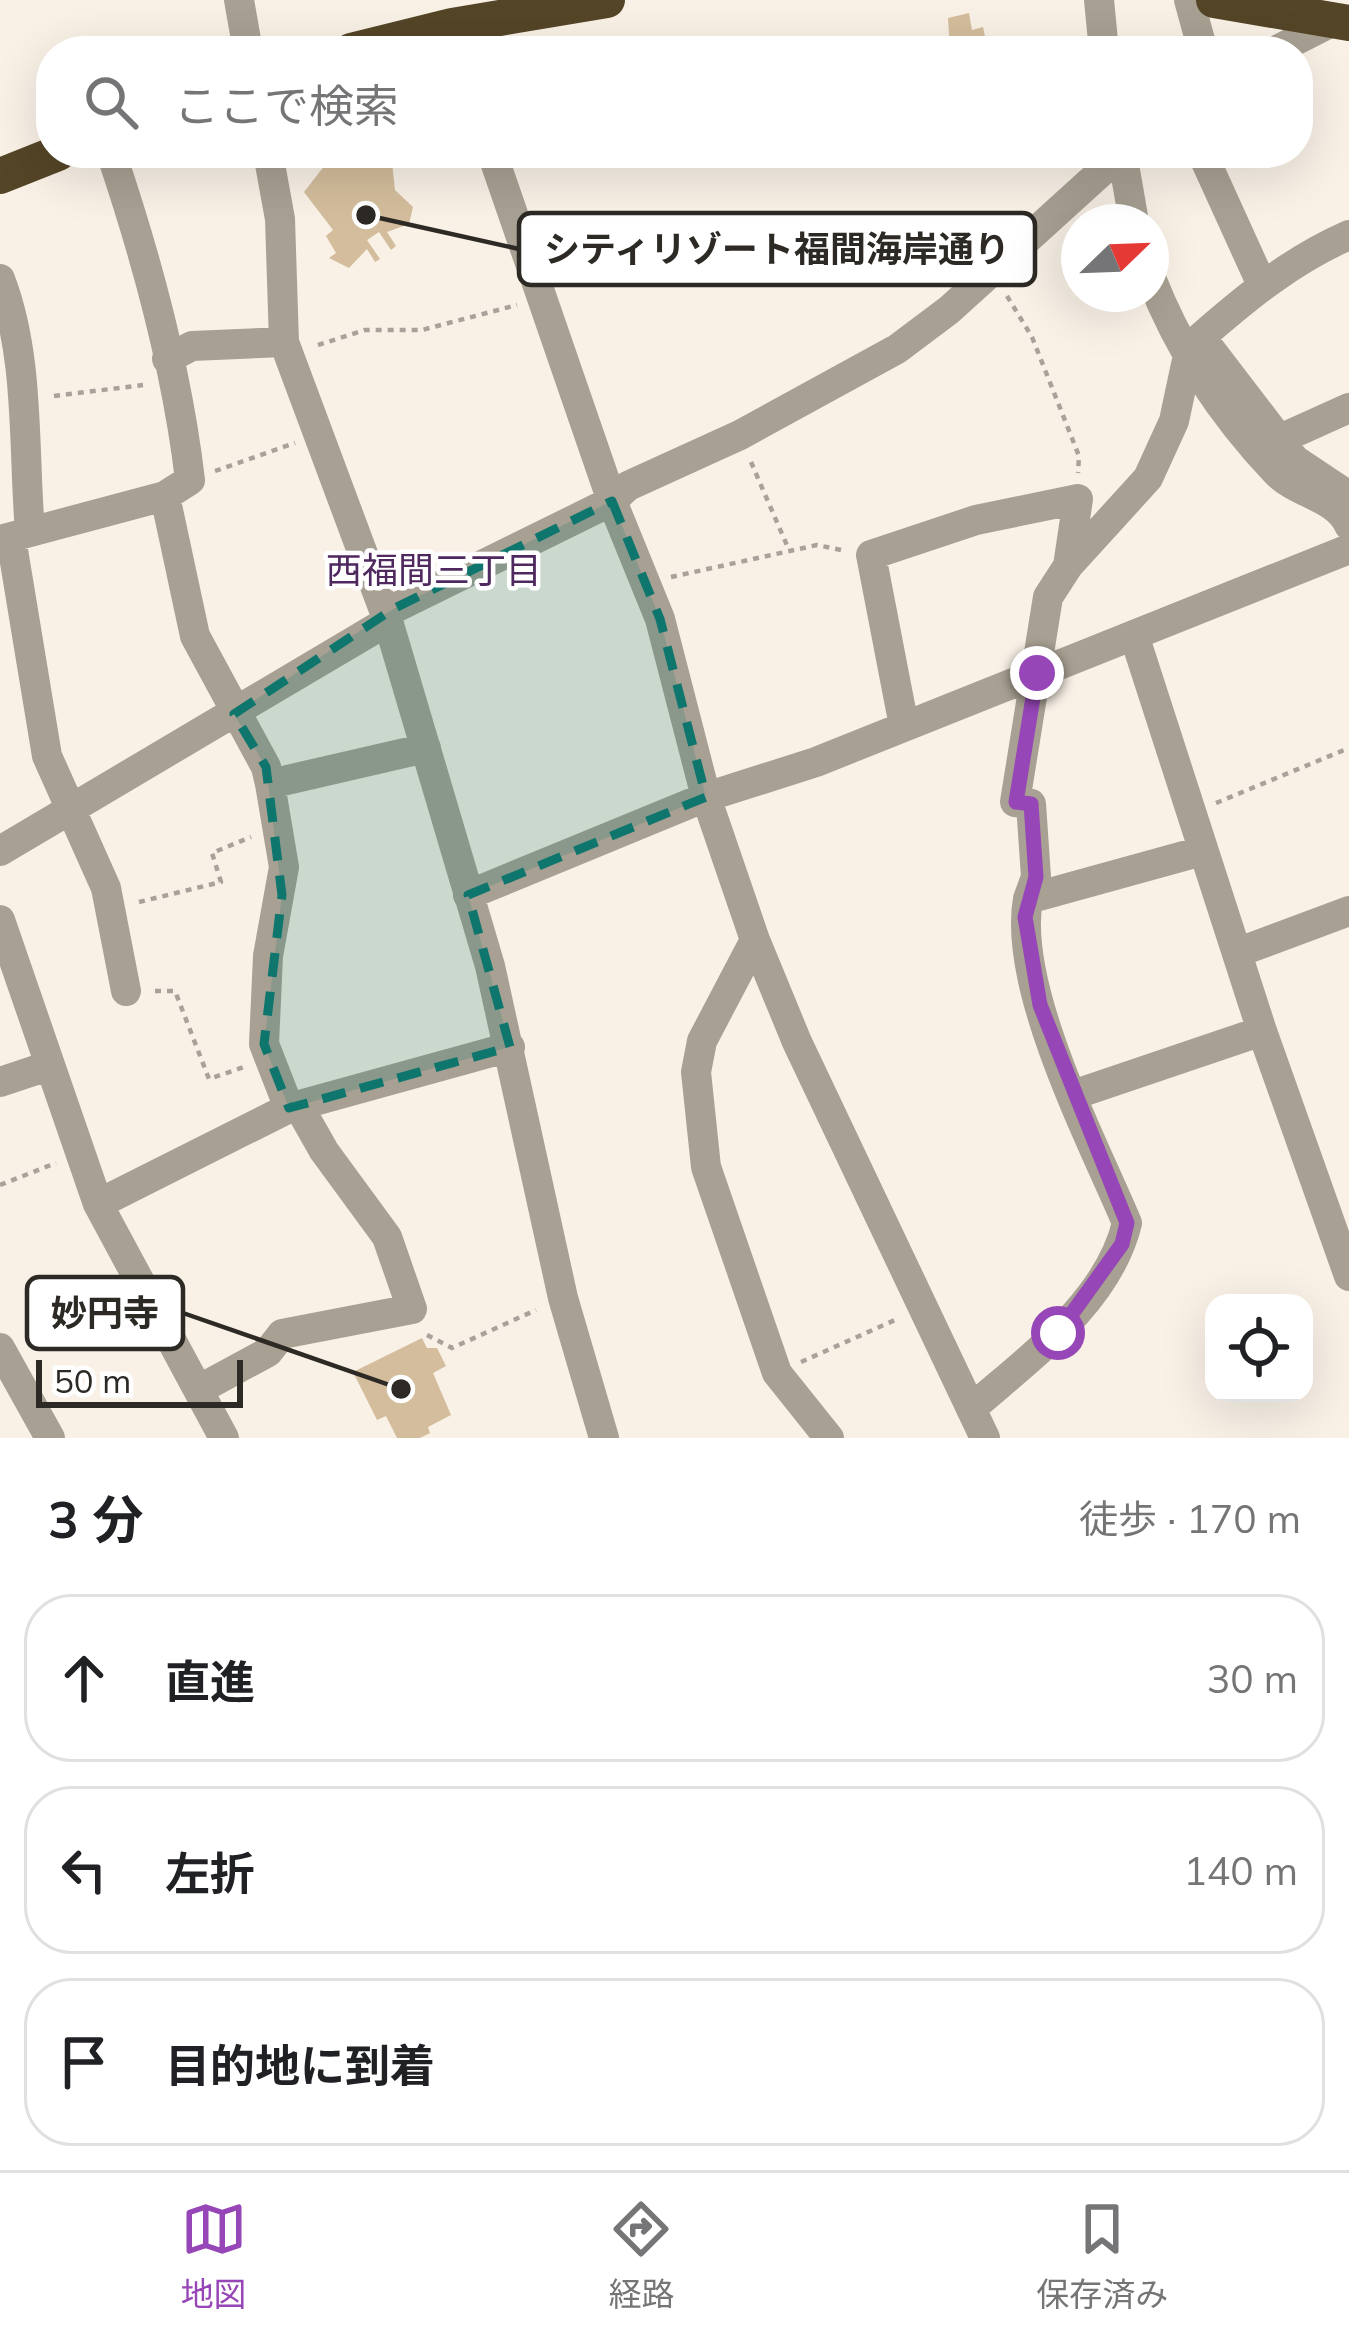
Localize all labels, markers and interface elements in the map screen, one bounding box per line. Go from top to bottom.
search box [36,36,1313,168]
icon: search [78,69,144,135]
text: ここで検索 [174,77,399,133]
north arrow [1061,204,1169,312]
callout: シティリゾート福間海岸通り [519,213,1035,285]
text: シティリゾート福間海岸通り [544,226,1010,271]
district label: 西福間三丁目 [326,547,542,592]
route end [1010,646,1064,700]
callout: 妙円寺 [27,1277,183,1349]
text: 妙円寺 [51,1290,159,1335]
map controls [1205,1294,1313,1402]
button: locate [1205,1294,1313,1402]
route start [1031,1306,1085,1360]
scale bar [36,1354,243,1407]
text: 50 m [54,1360,131,1401]
text: 3 分 [48,1487,144,1551]
text: 徒歩 · 170 m [1079,1494,1301,1543]
icon: ahead [51,1645,117,1711]
text: 直進 [165,1653,255,1709]
text: 30 m [1207,1654,1298,1703]
icon: left [51,1837,117,1903]
text: 左折 [165,1845,255,1901]
text: 140 m [1183,1846,1298,1895]
icon: arrive [51,2029,117,2095]
text: 目的地に到着 [165,2037,435,2093]
tab: 地図 [181,2196,247,2316]
tab: 経路 [608,2196,674,2316]
tab: 保存済み [1036,2196,1168,2316]

